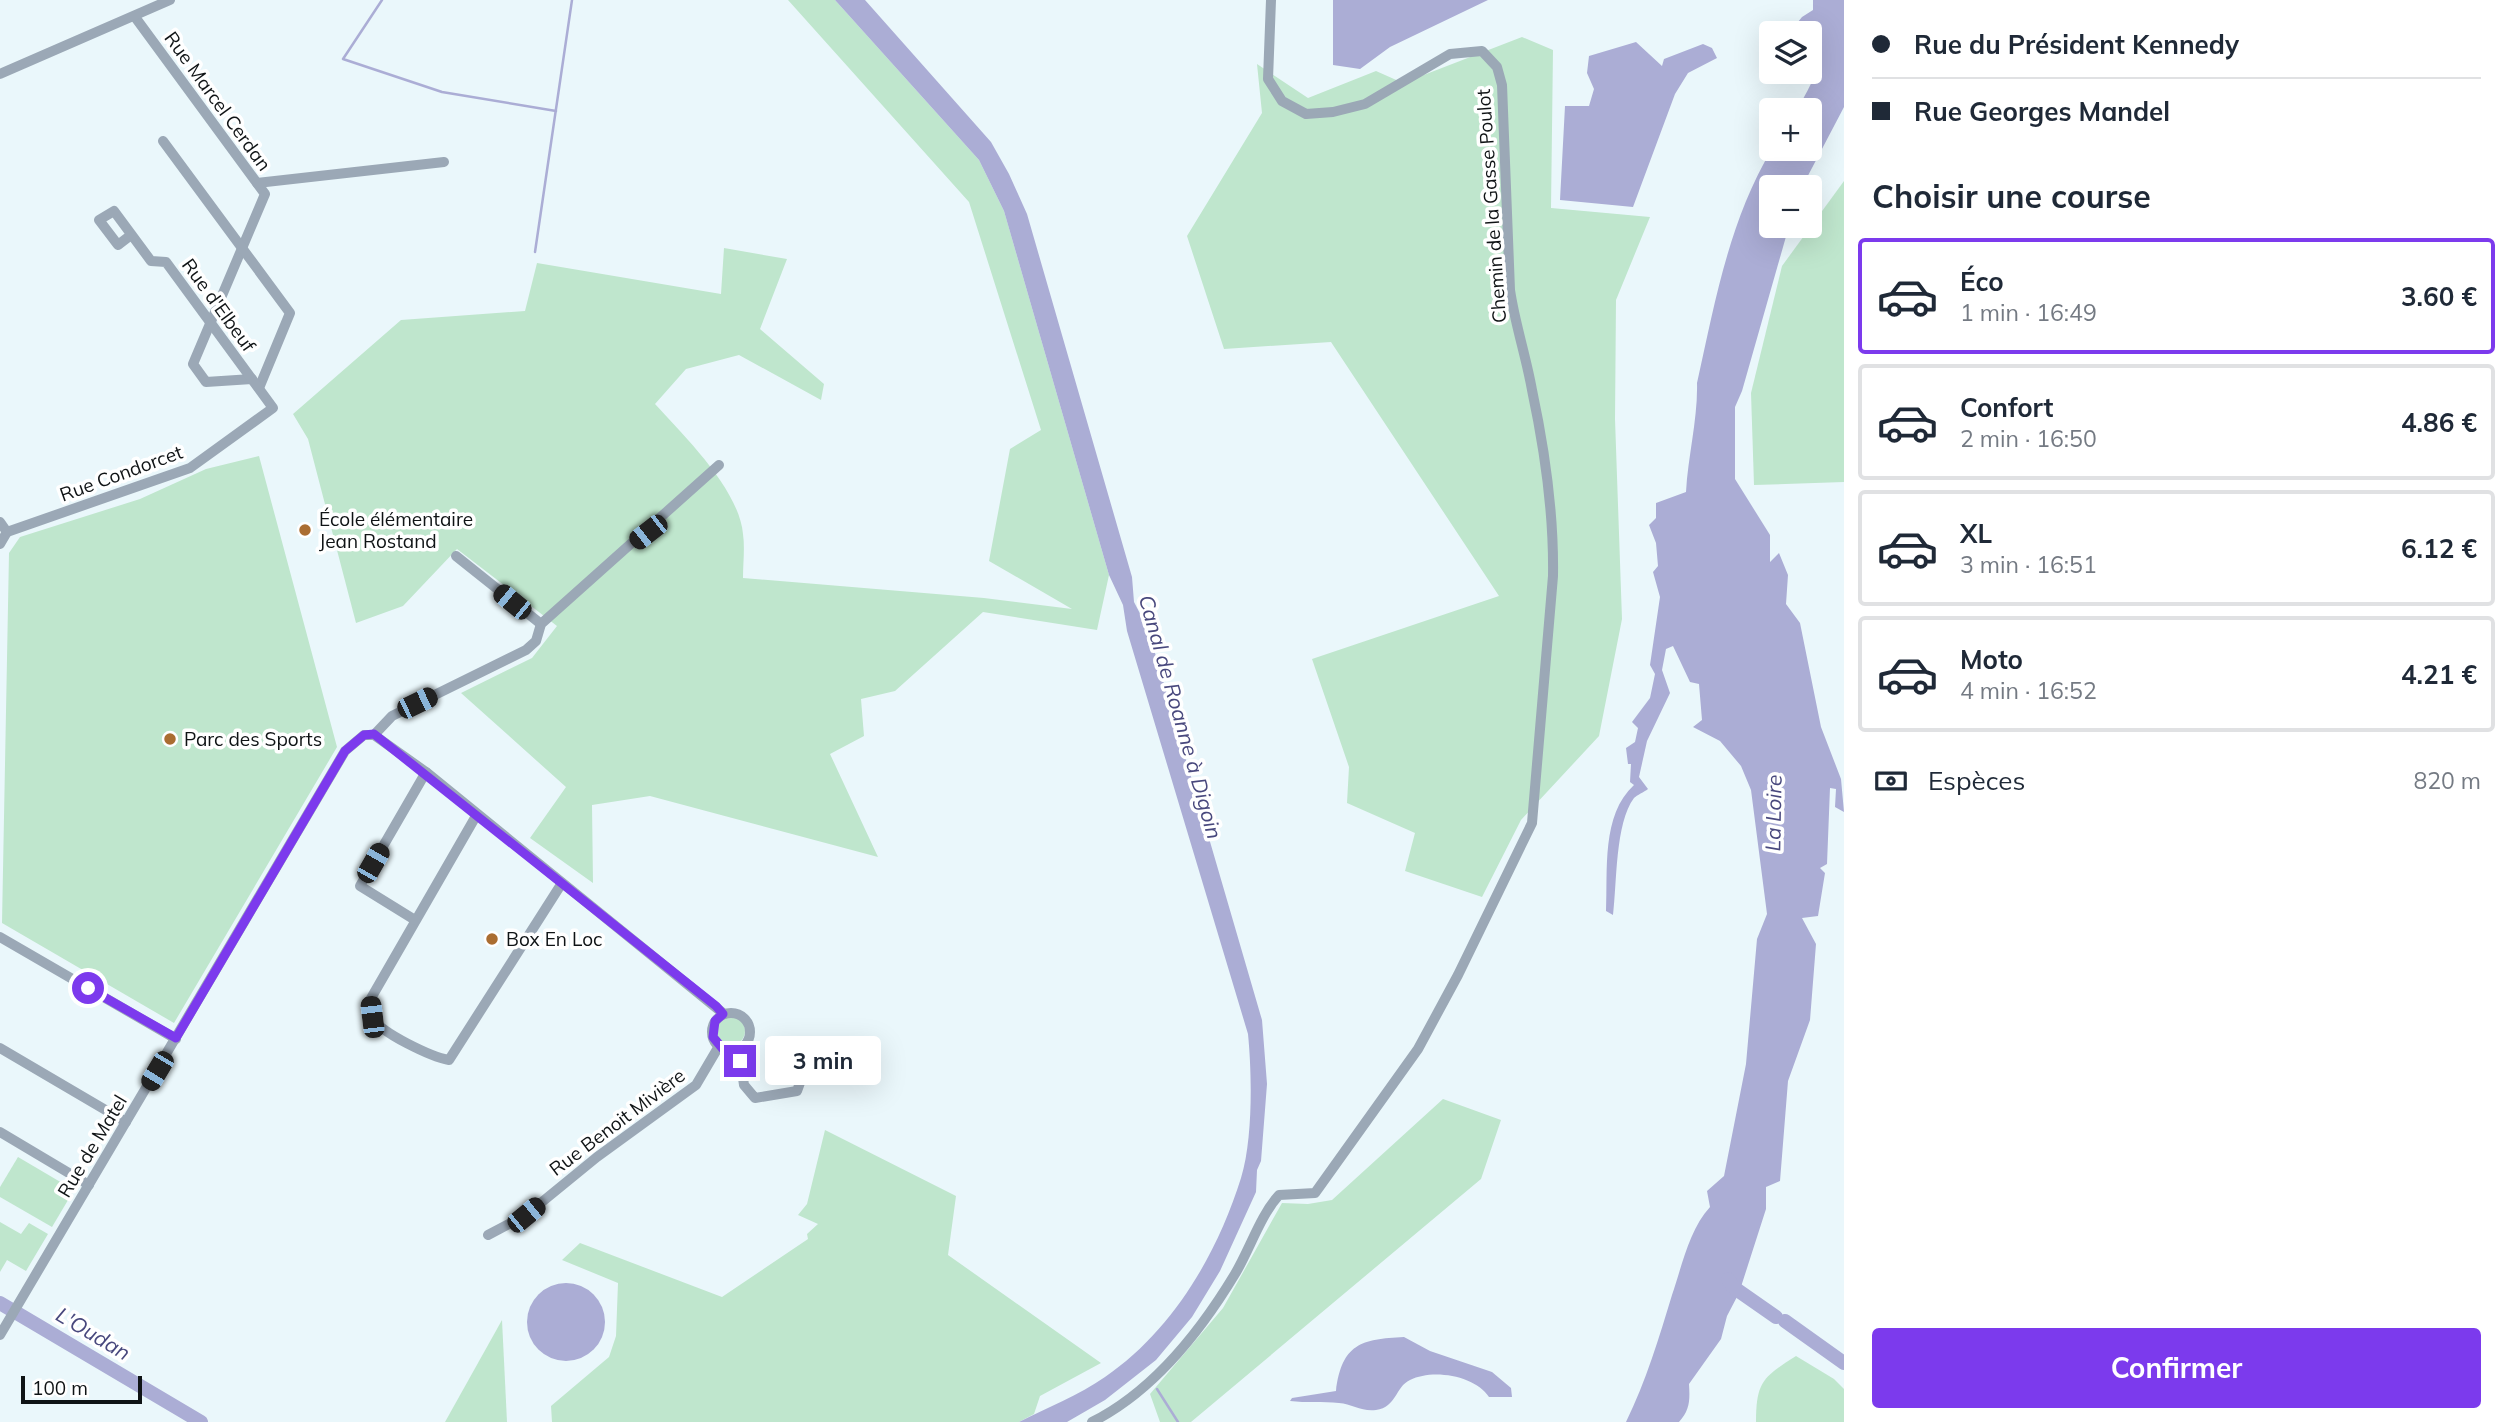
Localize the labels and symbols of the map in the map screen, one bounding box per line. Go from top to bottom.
street label: Rue Marcel Cerdan [159,27,277,175]
street label: Chemin de la Gasse Poulot [1471,88,1511,324]
street label: Rue d'Elbeuf [177,254,261,357]
street label: Rue Condorcet [56,440,186,506]
place label: École élémentaire Jean Rostand [319,507,473,553]
car [625,511,672,553]
marker: École élémentaire Jean Rostand [297,522,313,538]
car [490,581,535,623]
water label: Canal de Roanne à Digoin [1134,592,1228,842]
car [394,684,441,722]
place label: Parc des Sports [184,727,322,751]
marker: Parc des Sports [162,731,178,747]
water label: La Loire [1759,774,1787,852]
car [354,840,393,886]
place label: Box En Loc [506,927,602,951]
marker: Box En Loc [484,931,500,947]
route start [72,972,104,1004]
car [360,995,385,1039]
callout: 3 min [764,1036,880,1086]
route end [724,1045,756,1077]
car [138,1048,177,1094]
street label: Rue Benoit Mivière [544,1063,690,1181]
street label: Rue de Matel [52,1090,132,1202]
car [504,1194,549,1236]
water label: L'Oudan [52,1301,135,1365]
scale bar [21,1373,142,1405]

